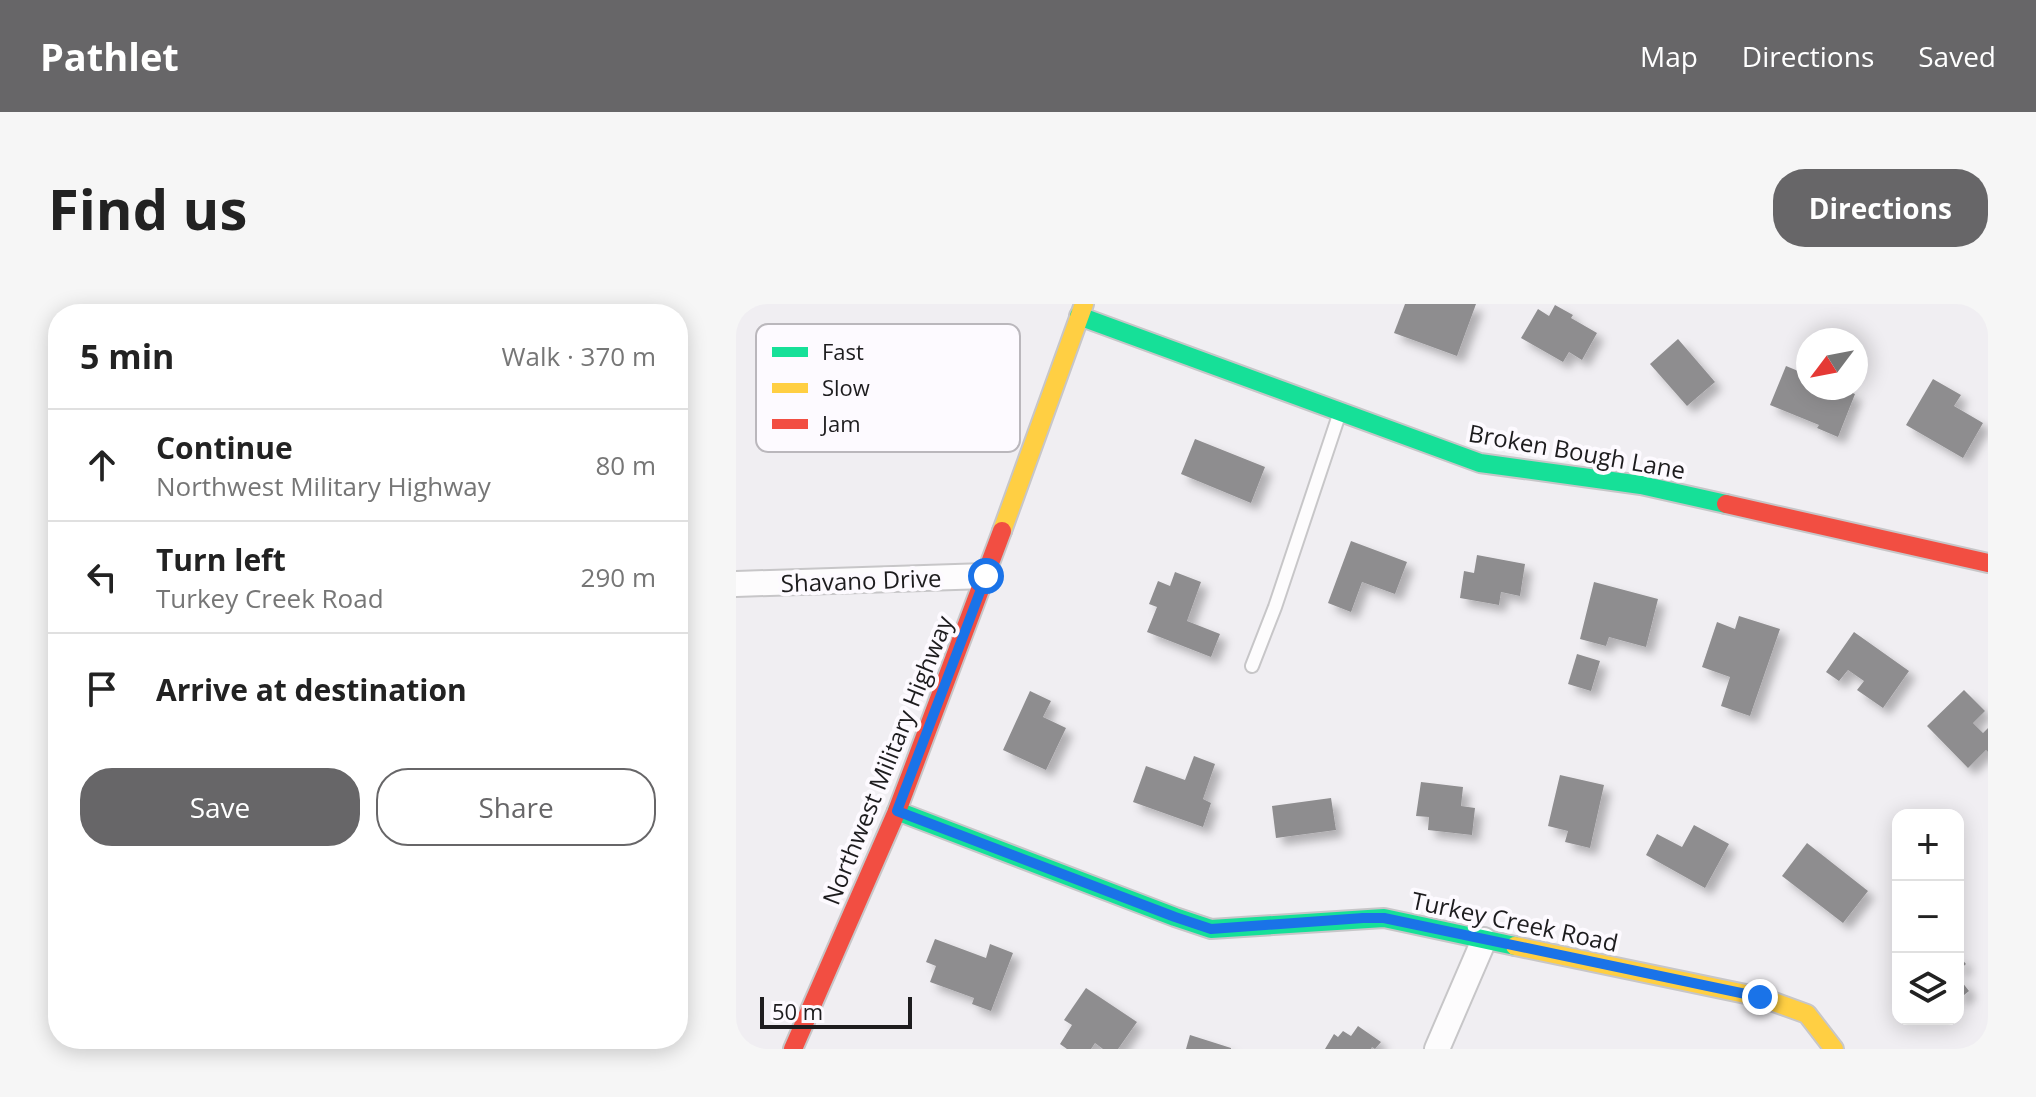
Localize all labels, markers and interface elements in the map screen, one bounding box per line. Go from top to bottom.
text: Pathlet [40,30,179,82]
text: Map [1640,37,1698,75]
text: Directions [1742,37,1874,75]
text: Saved [1918,37,1996,75]
button: Directions [1773,169,1988,247]
text: Find us [48,170,247,246]
legend [756,324,1020,452]
north arrow [1796,328,1868,400]
text: 5 min [80,333,174,379]
text: Fast [822,336,864,366]
text: Walk · 370 m [502,338,656,374]
text: Slow [822,372,870,402]
text: Jam [820,408,861,438]
street label: Broken Bough Lane [1466,416,1688,486]
text: Continue [156,427,293,468]
icon: ahead [80,443,124,487]
text: 80 m [595,447,656,483]
text: Northwest Military Highway [156,468,491,504]
text: Turn left [156,539,286,580]
icon: left [80,555,124,599]
route start [968,558,1004,594]
text: 290 m [581,559,656,595]
street label: Shavano Drive [780,561,942,599]
text: Turkey Creek Road [156,580,384,616]
street label: Northwest Military Highway [814,610,961,909]
icon: arrive [80,667,124,711]
text: Arrive at destination [156,669,467,710]
button: Save [80,768,360,846]
button: Share [376,768,656,846]
map controls [1892,809,1964,1025]
button: + [1892,809,1964,881]
button: − [1892,881,1964,953]
street label: Turkey Creek Road [1409,883,1621,959]
button: layers [1892,953,1964,1025]
route end [1742,979,1778,1015]
scale bar [760,993,912,1029]
text: 50 m [772,996,823,1026]

